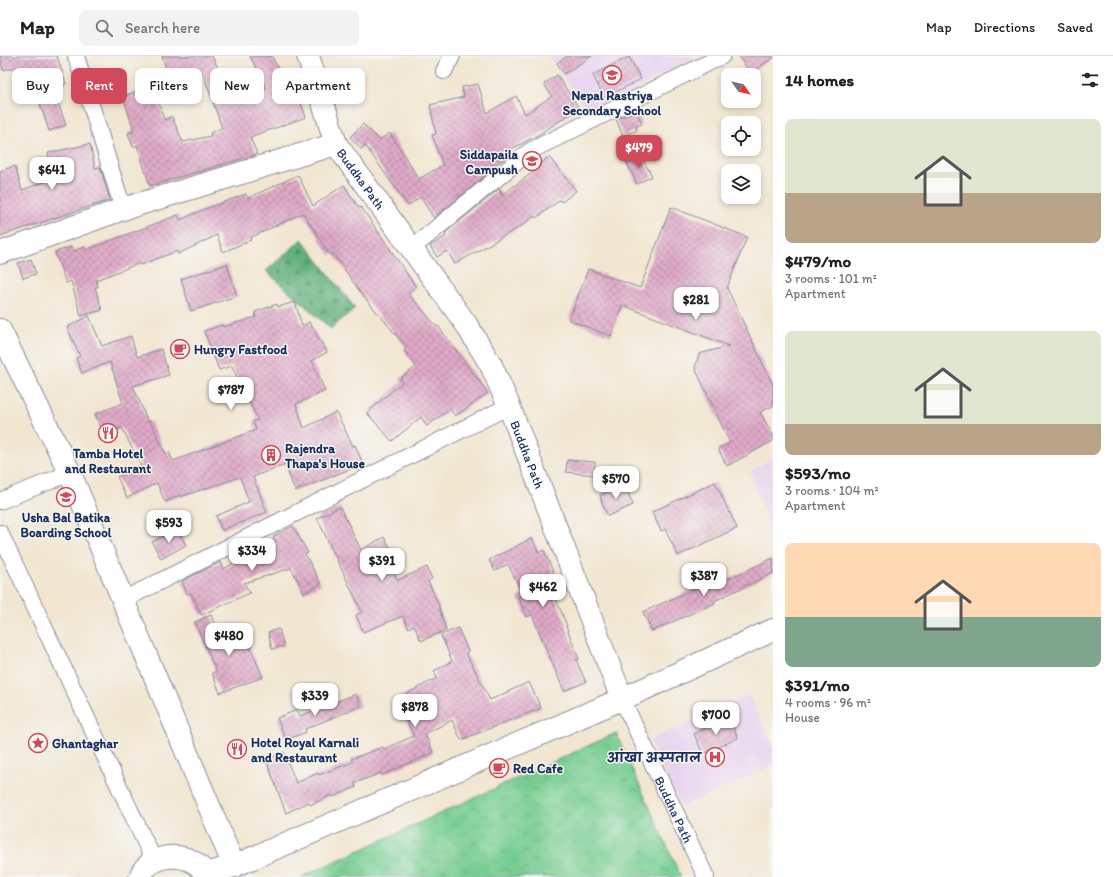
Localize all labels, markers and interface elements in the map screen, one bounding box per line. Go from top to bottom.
search box [79,10,359,46]
text: Map [20,16,55,39]
icon: search [93,17,115,39]
text: Search here [125,19,200,37]
text: Map [926,19,952,36]
text: Directions [974,19,1035,36]
text: Saved [1057,19,1093,36]
school or university icon: Nepal Rastriya Secondary School [601,64,623,86]
chip: Buy [12,68,63,104]
chip: Rent [71,68,127,104]
chip: Filters [135,68,202,104]
chip: New [210,68,264,104]
chip: Apartment [272,68,365,104]
north arrow [721,68,761,108]
map controls [721,68,761,204]
icon: filters [1079,69,1101,91]
text: 14 homes [785,70,854,90]
place label: Nepal Rastriya Secondary School [563,88,662,119]
button: locate [721,116,761,156]
pin: $479 [615,135,663,169]
text: $479 [625,140,653,155]
street label: Buddha Path [334,145,388,212]
icon: home [907,145,979,217]
place label: Siddapaila Campush [460,147,519,178]
school or university icon: Siddapaila Campush [521,150,543,172]
pin: $641 [28,157,76,191]
text: $641 [38,162,66,177]
button: layers [721,164,761,204]
text: $479/mo [785,251,851,271]
text: 3 rooms · 101 m² [785,271,877,286]
text: Apartment [785,286,846,301]
pin: $281 [672,287,720,321]
text: $281 [683,292,709,307]
cafe icon: Hungry Fastfood [169,338,191,360]
place label: Hungry Fastfood [194,342,288,358]
icon: home [907,357,979,429]
pin: $787 [207,377,255,411]
text: $787 [218,382,244,397]
street label: Buddha Path [508,418,548,491]
restaurant icon: Tamba Hotel and Restaurant [97,422,119,444]
place label: Rajendra Thapa's House [284,441,365,472]
building icon: Rajendra Thapa's House [260,444,282,466]
place label: Tamba Hotel and Restaurant [65,446,151,476]
text: $593/mo [785,463,851,483]
pin: $570 [592,466,640,500]
text: $570 [602,471,630,486]
text: 3 rooms · 104 m² [785,483,878,498]
school or university icon: Usha Bal Batika Boarding School [55,486,77,508]
text: Apartment [785,498,846,513]
place label: Usha Bal Batika Boarding School [21,510,112,541]
pin: $593 [145,510,193,544]
text: $593 [155,515,183,530]
pin: $334 [228,538,276,572]
text: $334 [238,543,266,558]
pin: $391 [358,548,406,582]
text: $391 [369,553,395,568]
pin: $387 [680,563,728,597]
text: $387 [690,568,718,583]
icon: home [907,569,979,641]
pin: $462 [519,574,567,608]
text: $462 [529,579,557,594]
pin: $480 [205,623,253,657]
text: $480 [214,628,244,643]
text: $391/mo [785,675,850,695]
pin: $339 [291,683,339,717]
text: $339 [301,688,329,703]
pin: $878 [391,694,439,728]
text: 4 rooms · 96 m² [785,695,871,710]
text: $878 [401,699,429,714]
pin: $700 [692,702,740,736]
text: $700 [701,707,731,722]
text: House [785,710,820,725]
place icon: Ghantaghar [27,732,49,754]
place label: Hotel Royal Karnali and Restaurant [251,735,359,765]
place label: Ghantaghar [52,736,119,752]
restaurant icon: Hotel Royal Karnali and Restaurant [226,738,248,760]
hospital icon: आंखा अस्पताल [704,746,726,768]
place label: आंखा अस्पताल [607,748,703,765]
cafe icon: Red Cafe [488,757,510,779]
place label: Red Cafe [513,761,563,776]
street label: Buddha Path [652,774,696,845]

